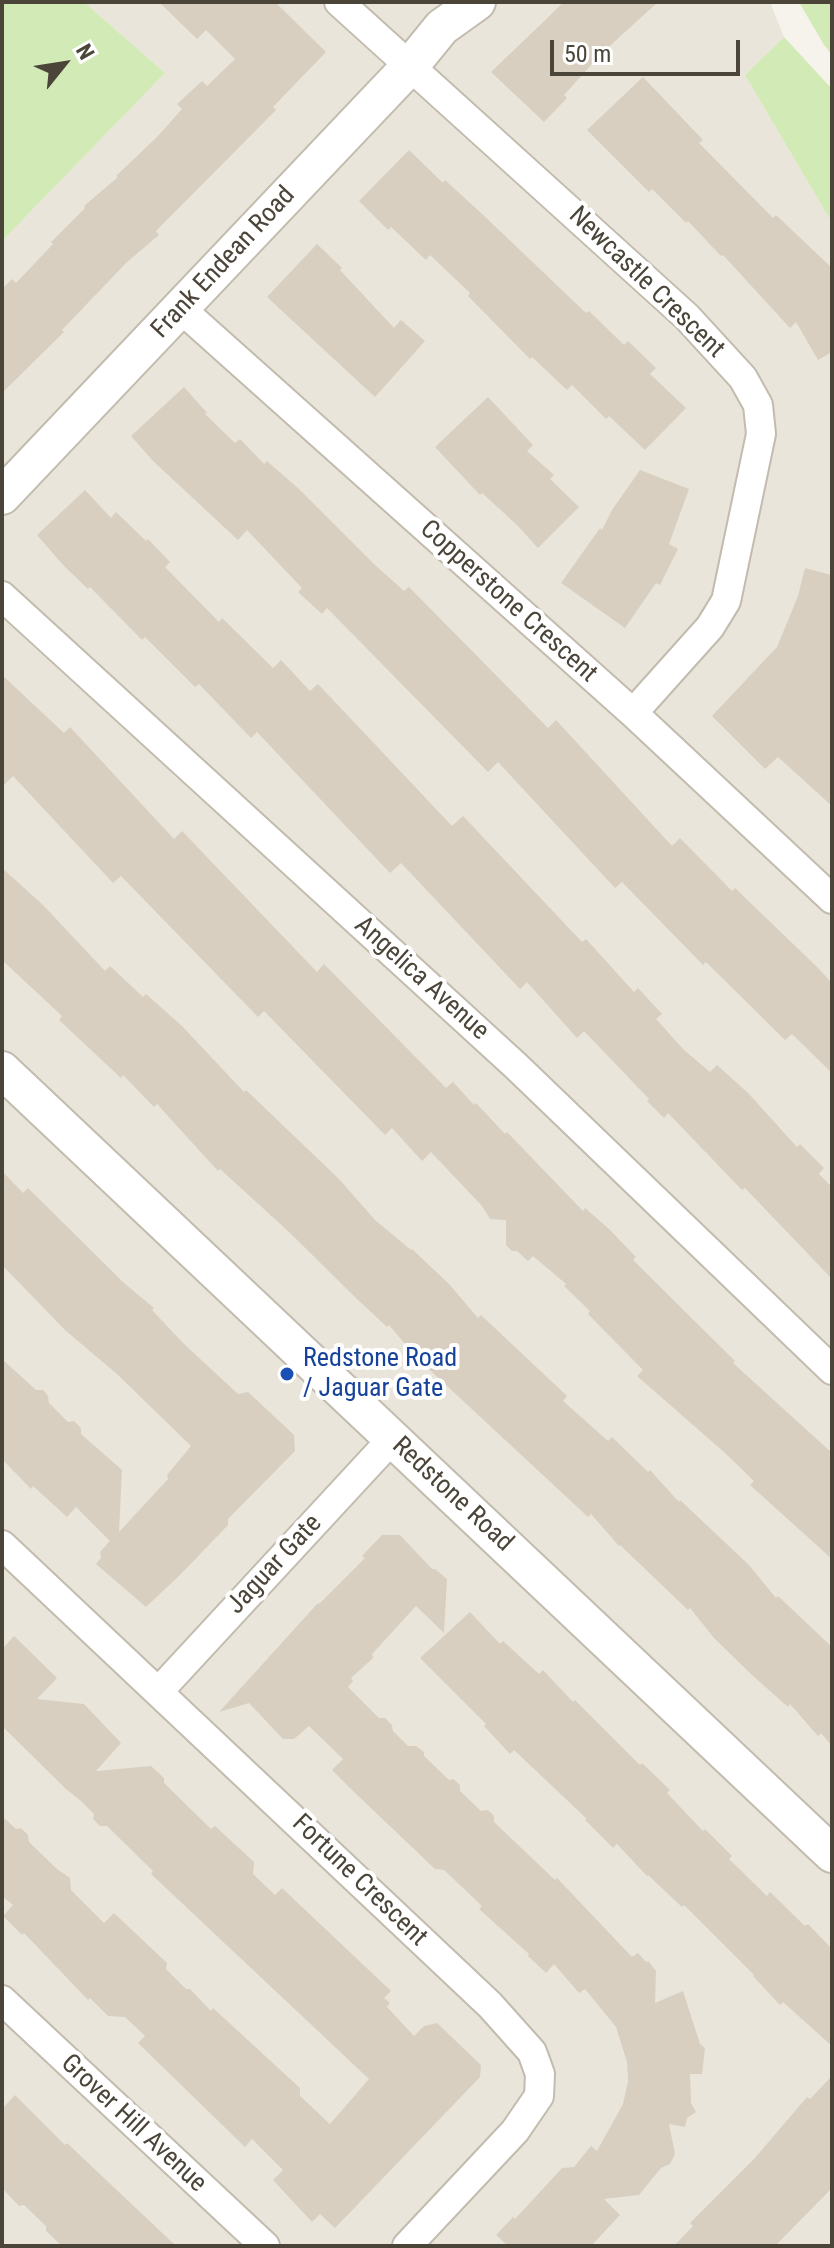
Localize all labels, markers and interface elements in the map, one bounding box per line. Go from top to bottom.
north arrow [24,24,104,104]
scale bar [554,24,744,74]
text: N [71,40,99,64]
text: 50 m [564,40,611,68]
street label: Frank Endean Road [146,181,302,345]
street label: Newcastle Crescent [562,201,730,365]
street label: Copperstone Crescent [413,514,603,690]
street label: Angelica Avenue [347,911,495,1047]
place label: Redstone Road / Jaguar Gate [303,1343,457,1404]
marker: Redstone Road / Jaguar Gate [278,1365,296,1383]
street label: Redstone Road [385,1431,519,1559]
street label: Jaguar Gate [221,1509,329,1621]
street label: Fortune Crescent [285,1809,433,1953]
street label: Grover Hill Avenue [54,2049,212,2199]

